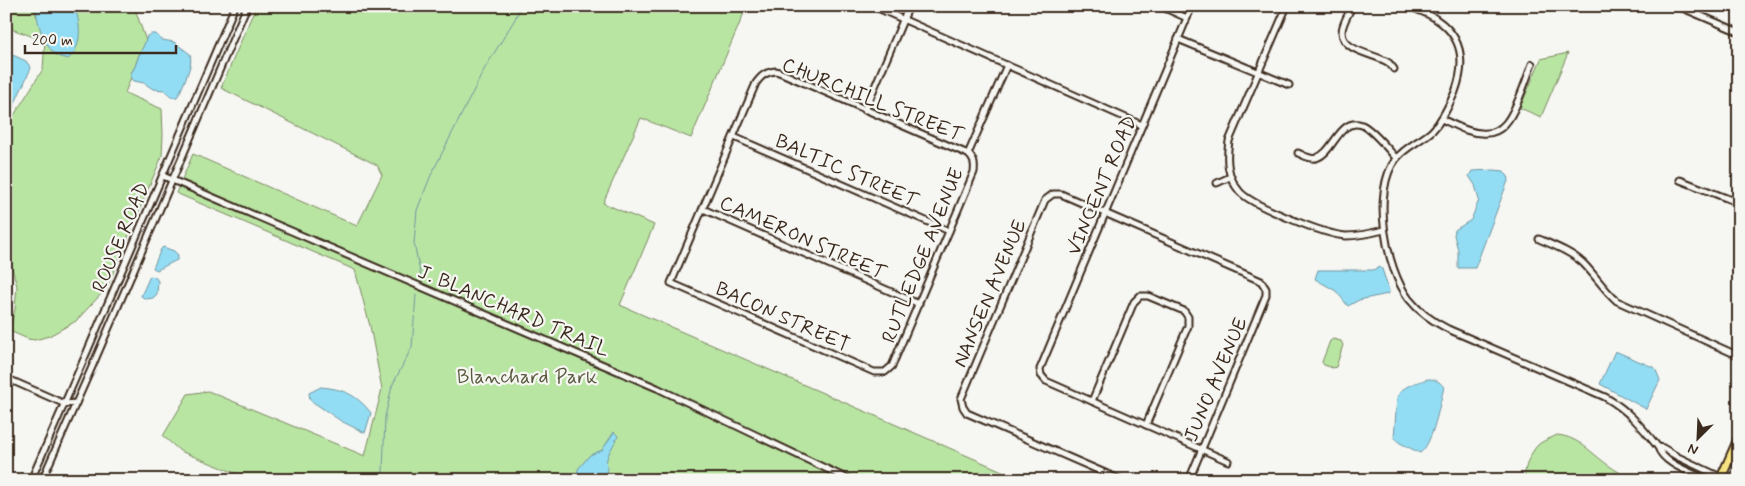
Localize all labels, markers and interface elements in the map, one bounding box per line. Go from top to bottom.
scale bar [25,22,176,54]
text: 200 m [32,31,73,51]
street label: CHURCHILL STREET [778,52,968,150]
street label: VINCENT ROAD [1061,111,1144,260]
street label: BALTIC STREET [771,128,923,216]
street label: RUTLEDGE AVENUE [876,164,971,347]
street label: ROUSE ROAD [86,178,157,297]
street label: CAMERON STREET [715,190,891,288]
street label: NANSEN AVENUE [947,215,1034,372]
street label: J. BLANCHARD TRAIL [414,259,614,364]
street label: BACON STREET [711,276,854,359]
street label: JUNO AVENUE [1178,313,1255,446]
park label: Blanchard Park [457,364,597,391]
north arrow [1672,414,1722,464]
text: N [1685,439,1701,459]

